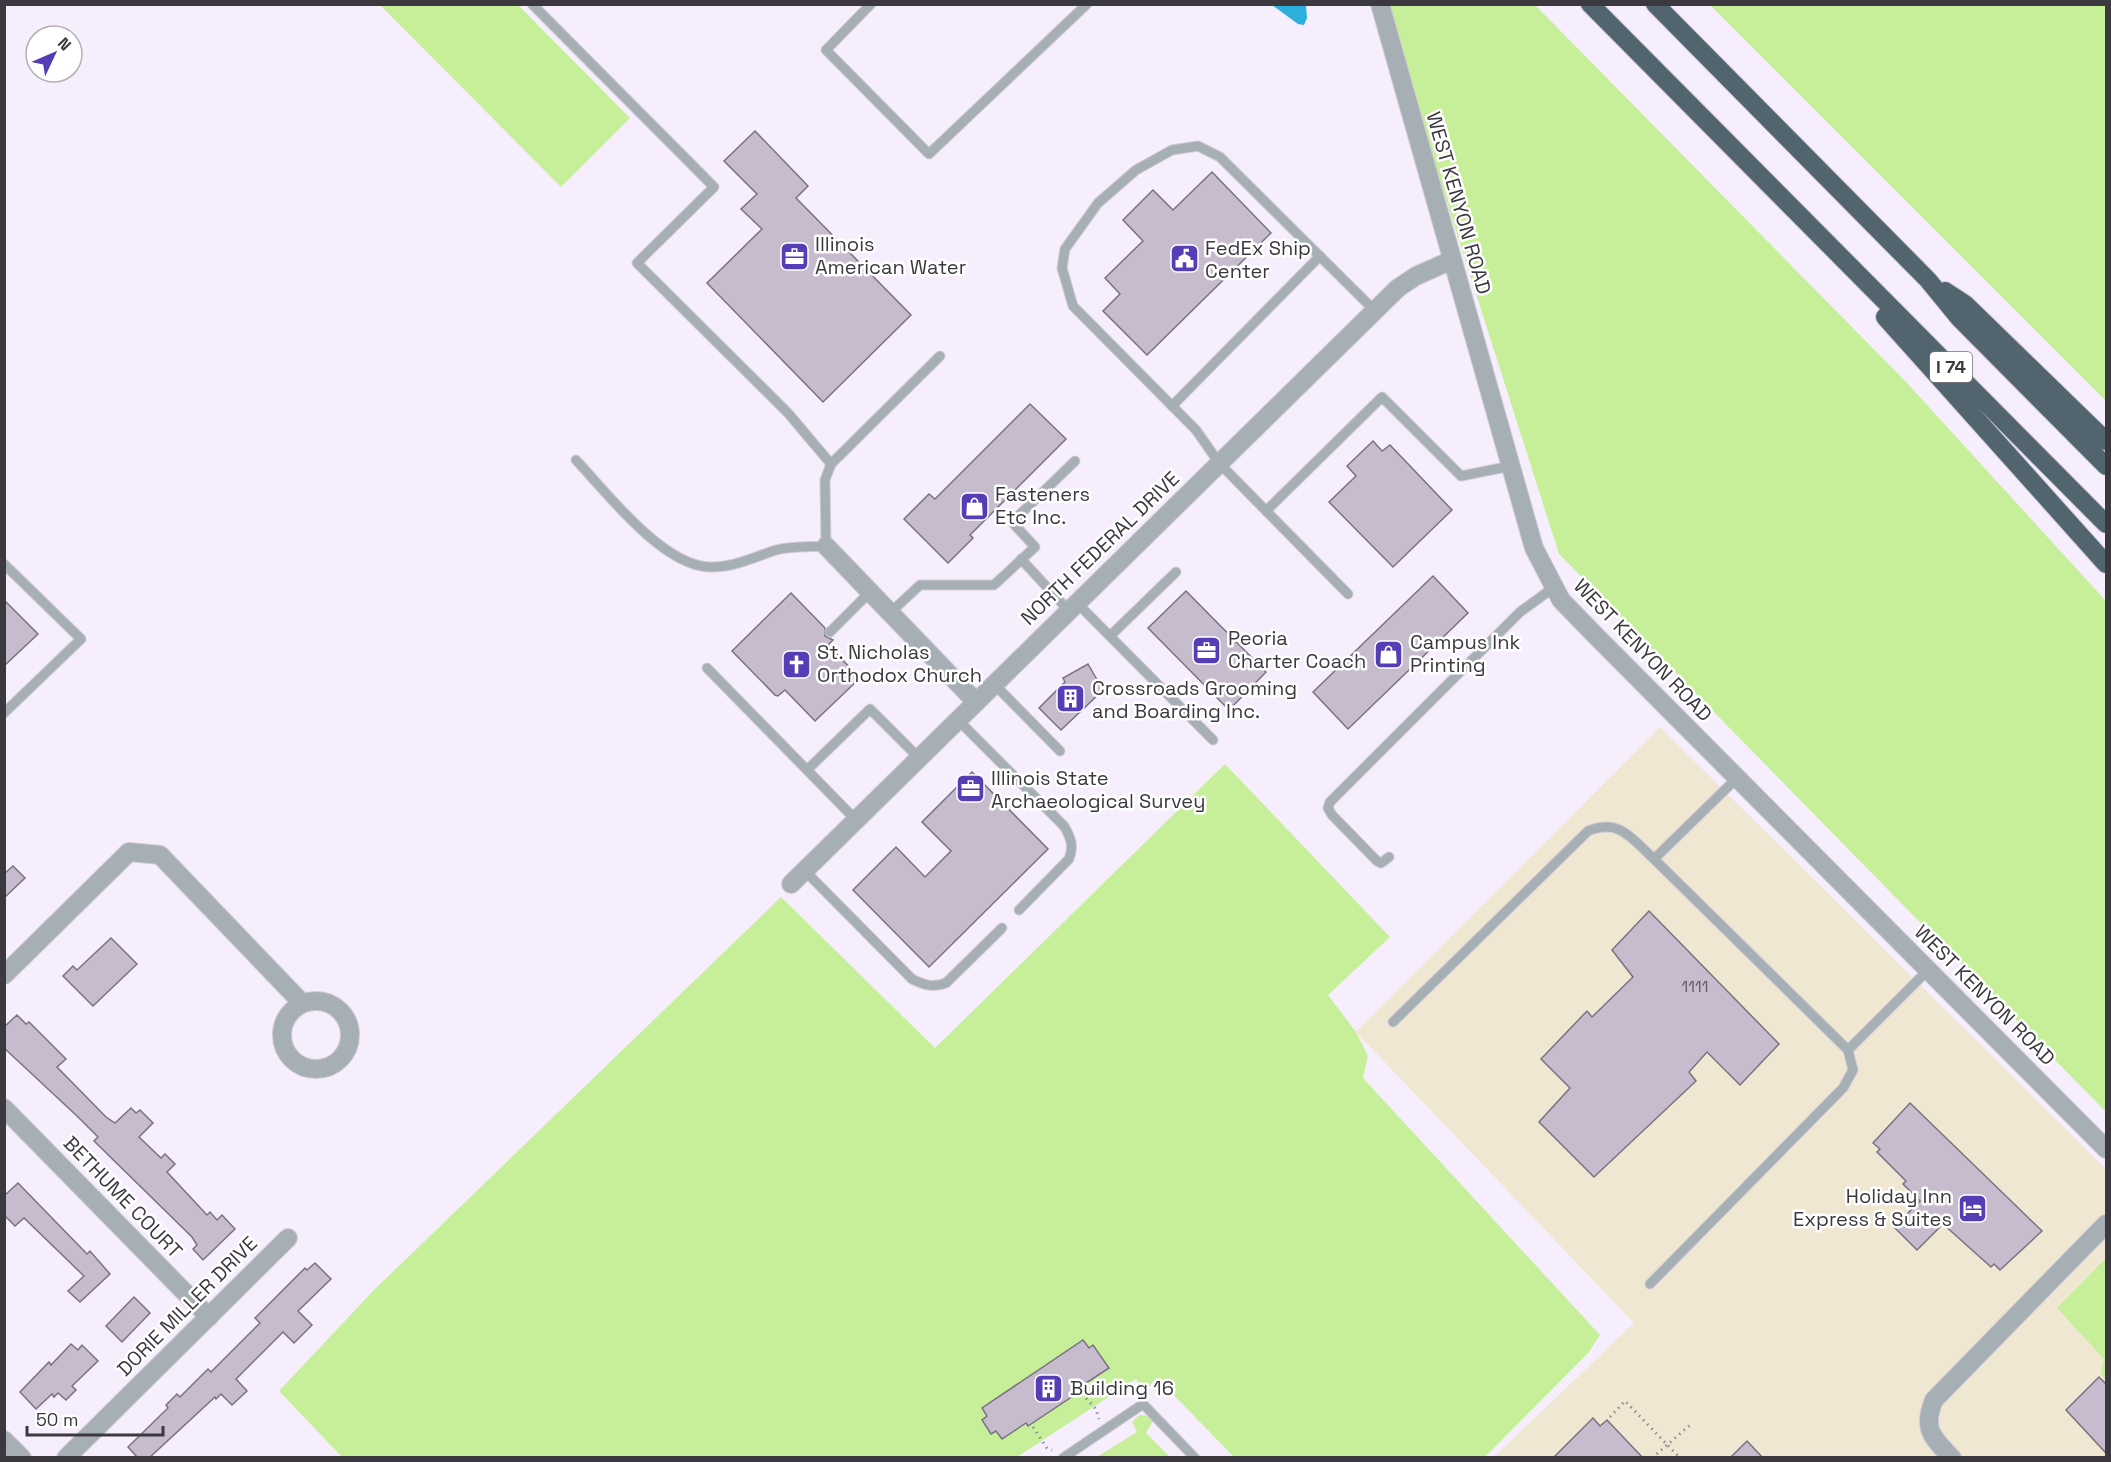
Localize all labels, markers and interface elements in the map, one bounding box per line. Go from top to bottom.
north arrow [24,24,84,84]
text: N [53,33,76,55]
street label: WEST KENYON ROAD [1420,109,1498,297]
place label: Illinois American Water [815,231,966,280]
place label: FedEx Ship Center [1205,235,1311,284]
office icon: Illinois American Water [778,240,810,272]
public building icon: FedEx Ship Center [1168,243,1200,275]
road number: I 74 [1930,352,1972,382]
street label: NORTH FEDERAL DRIVE [1015,465,1185,631]
place label: Fasteners Etc Inc. [995,481,1090,530]
shop icon: Fasteners Etc Inc. [958,490,990,522]
street label: WEST KENYON ROAD [1568,573,1718,727]
place label: Peoria Charter Coach [1228,625,1366,674]
place label: Campus Ink Printing [1410,629,1520,678]
office icon: Peoria Charter Coach [1191,634,1223,666]
shop icon: Campus Ink Printing [1373,638,1405,670]
place label: St. Nicholas Orthodox Church [817,639,982,688]
church icon: St. Nicholas Orthodox Church [780,648,812,680]
place label: Crossroads Grooming and Boarding Inc. [1092,675,1297,724]
building icon: Crossroads Grooming and Boarding Inc. [1055,683,1087,715]
place label: Illinois State Archaeological Survey [991,765,1205,814]
office icon: Illinois State Archaeological Survey [954,773,986,805]
street label: WEST KENYON ROAD [1909,919,2061,1071]
house number: 1111 [1682,976,1708,997]
street label: BETHUME COURT [58,1130,188,1264]
place label: Holiday Inn Express & Suites [1793,1183,1952,1232]
hotel icon: Holiday Inn Express & Suites [1957,1192,1989,1224]
street label: DORIE MILLER DRIVE [111,1230,263,1382]
building icon: Building 16 [1033,1372,1065,1404]
place label: Building 16 [1070,1375,1174,1401]
scale bar [27,1399,164,1437]
text: 50 m [36,1408,78,1431]

